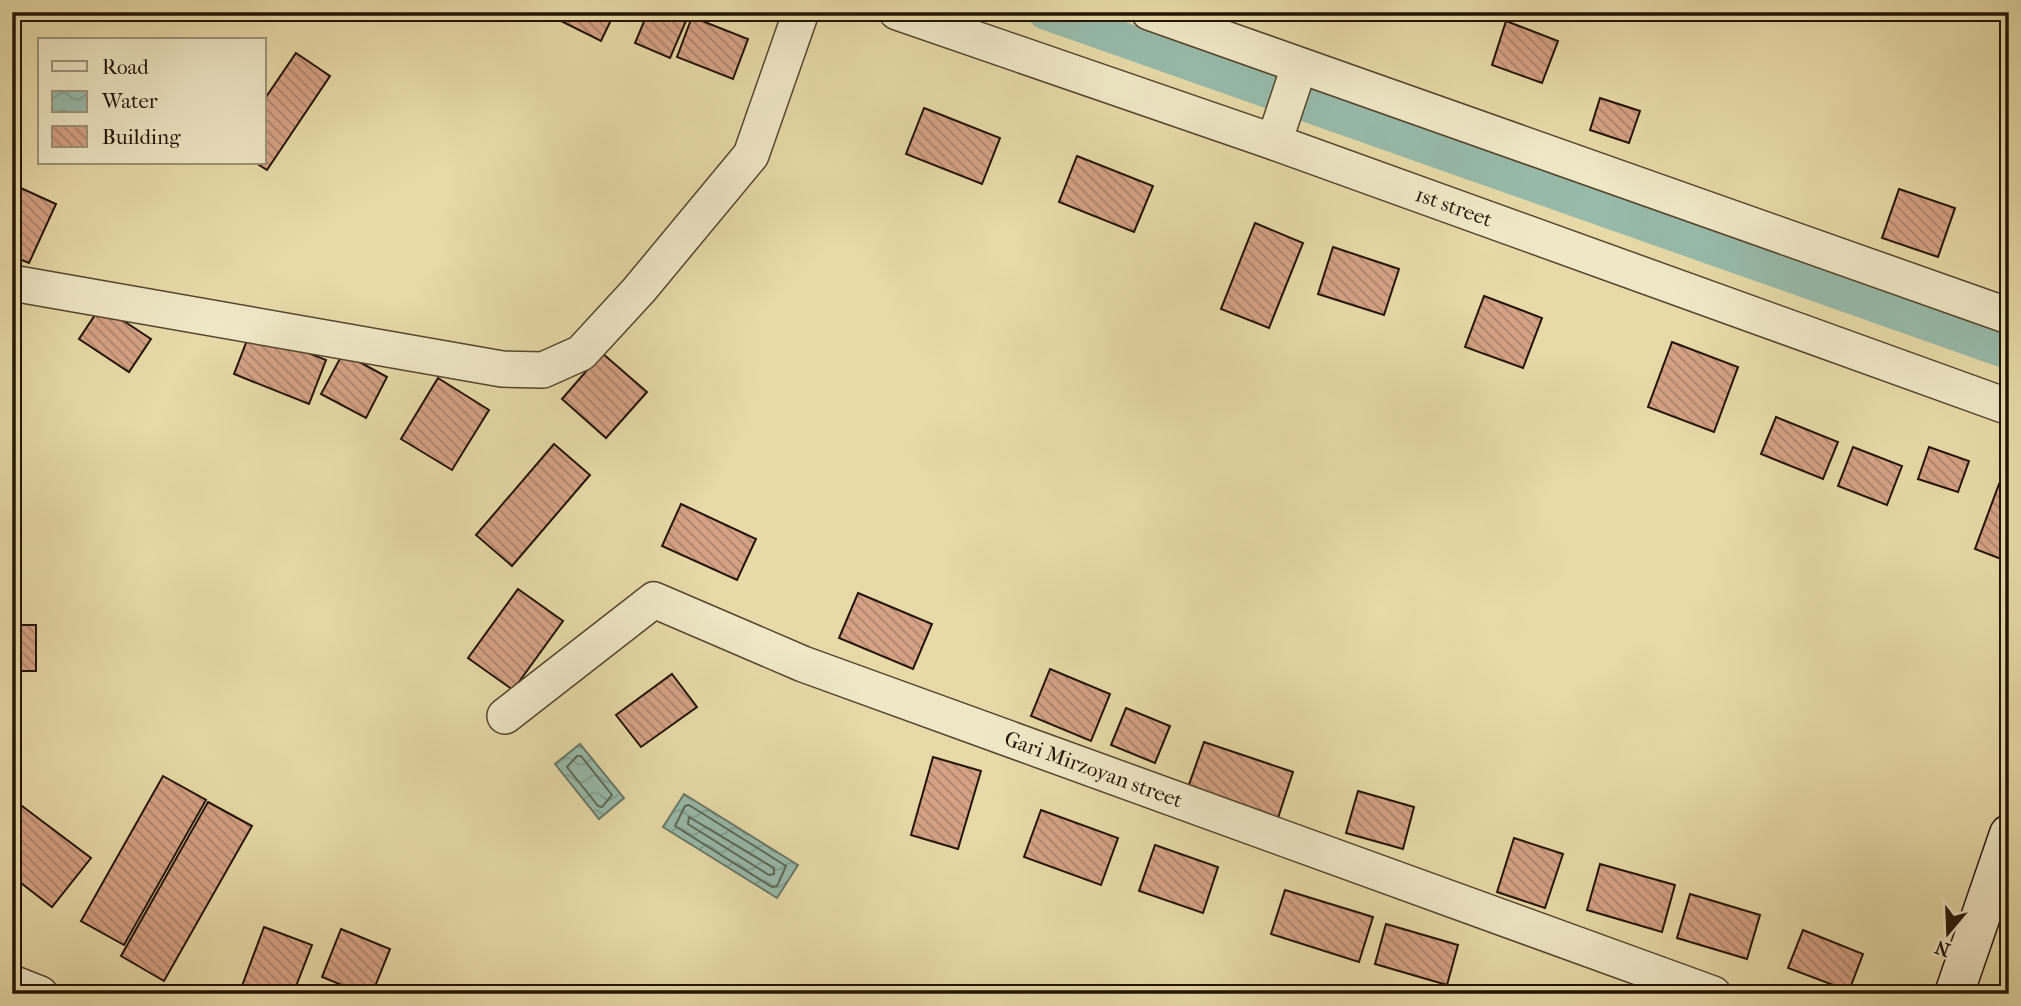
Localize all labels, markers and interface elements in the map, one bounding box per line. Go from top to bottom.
legend [38,38,266,164]
text: Road [102,55,149,79]
text: Water [101,89,158,113]
text: Building [102,125,181,149]
street label: 1st street [1412,182,1496,232]
street label: Gari Mirzoyan street [1001,726,1186,813]
north arrow [1912,898,1982,968]
text: N [1932,935,1953,961]

